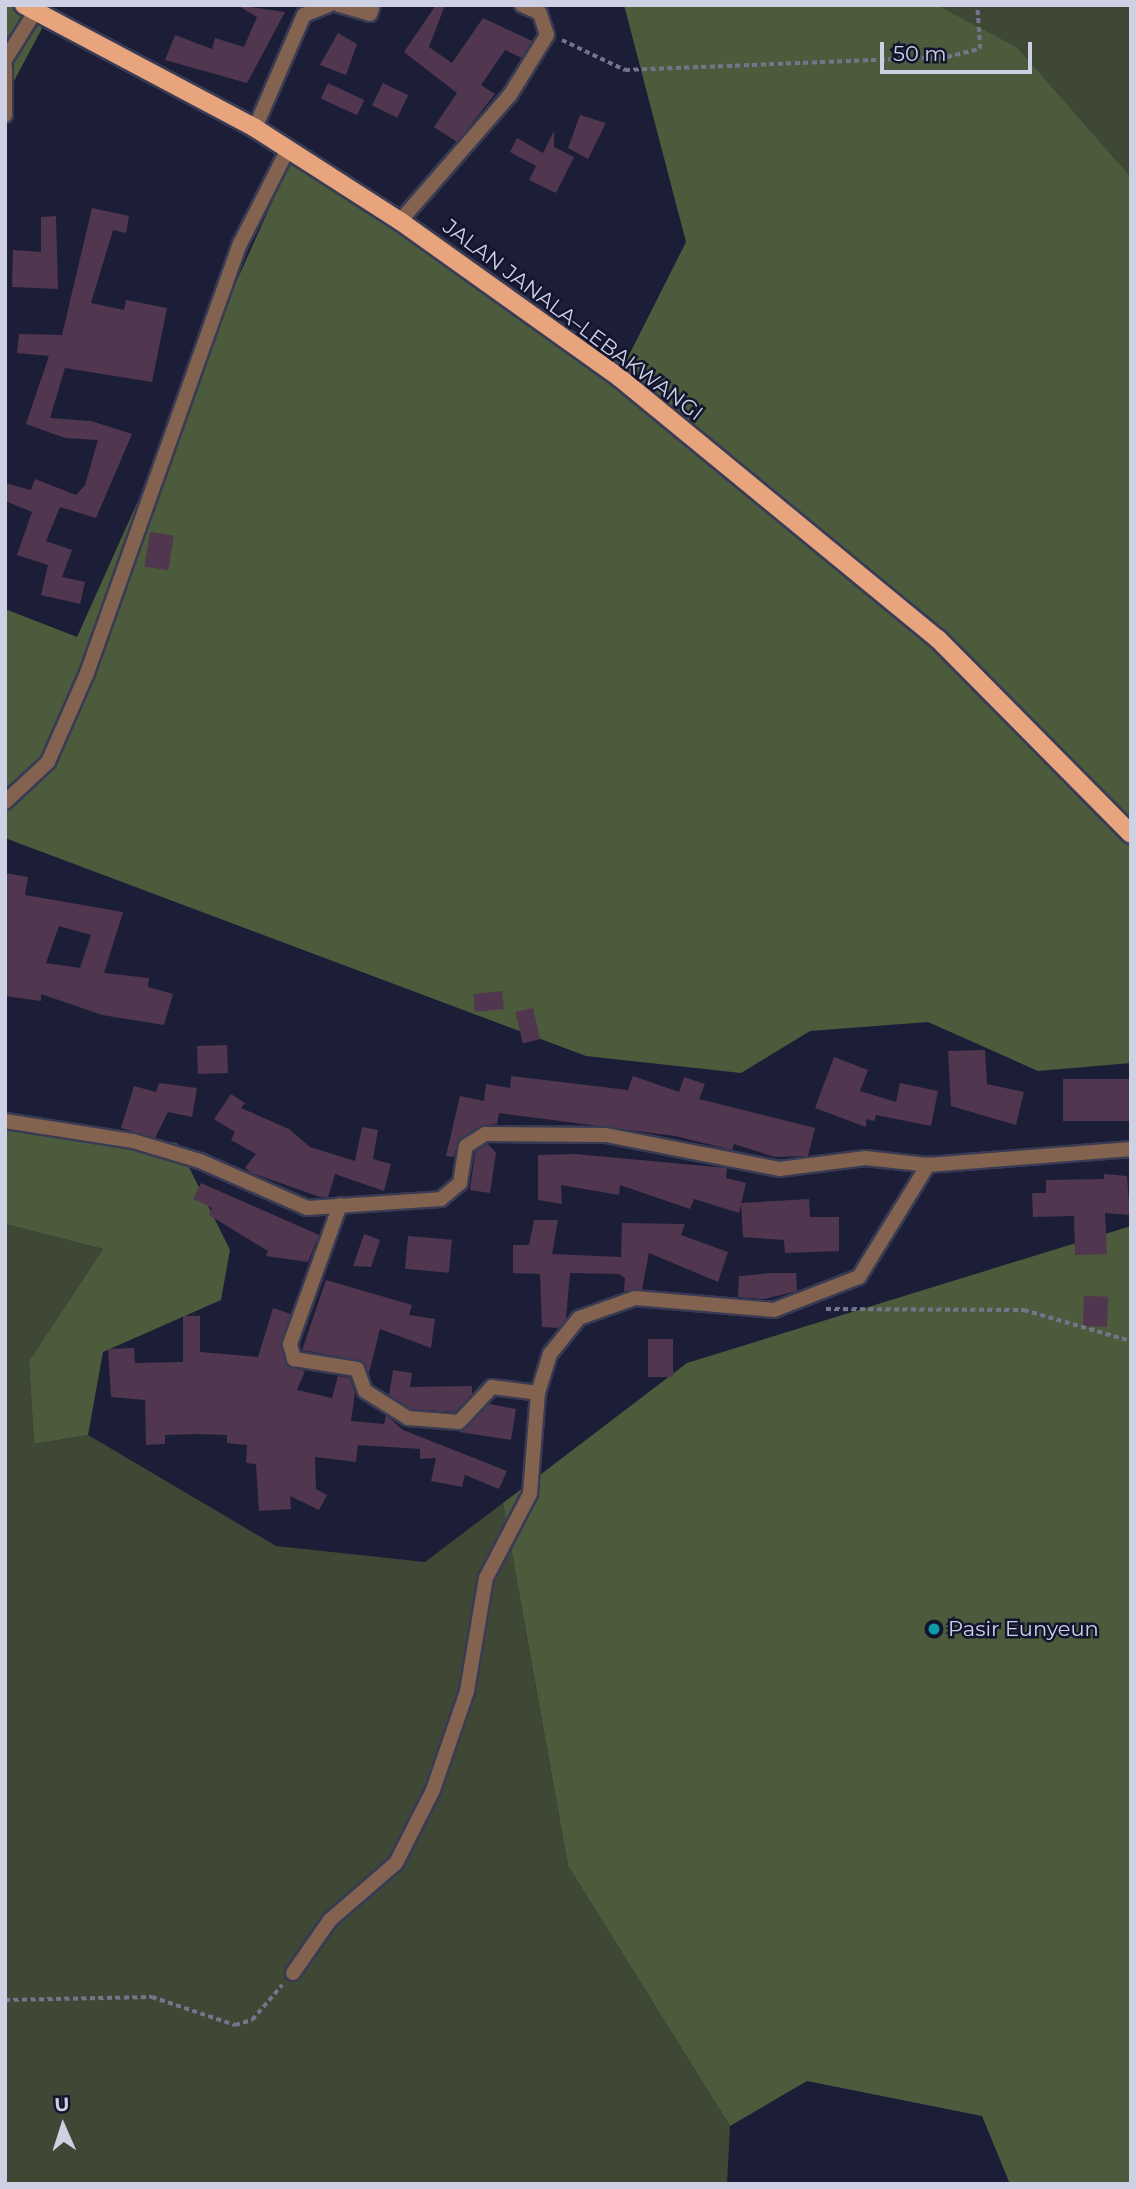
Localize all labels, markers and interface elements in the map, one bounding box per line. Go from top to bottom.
scale bar [884,28,1036,72]
text: 50 m [893,41,947,66]
street label: JALAN JANALA–LEBAKWANGI [438,214,708,426]
place label: Pasir Eunyeun [948,1616,1099,1642]
marker: Pasir Eunyeun [926,1621,942,1637]
north arrow [28,2091,98,2161]
text: U [54,2093,70,2116]

